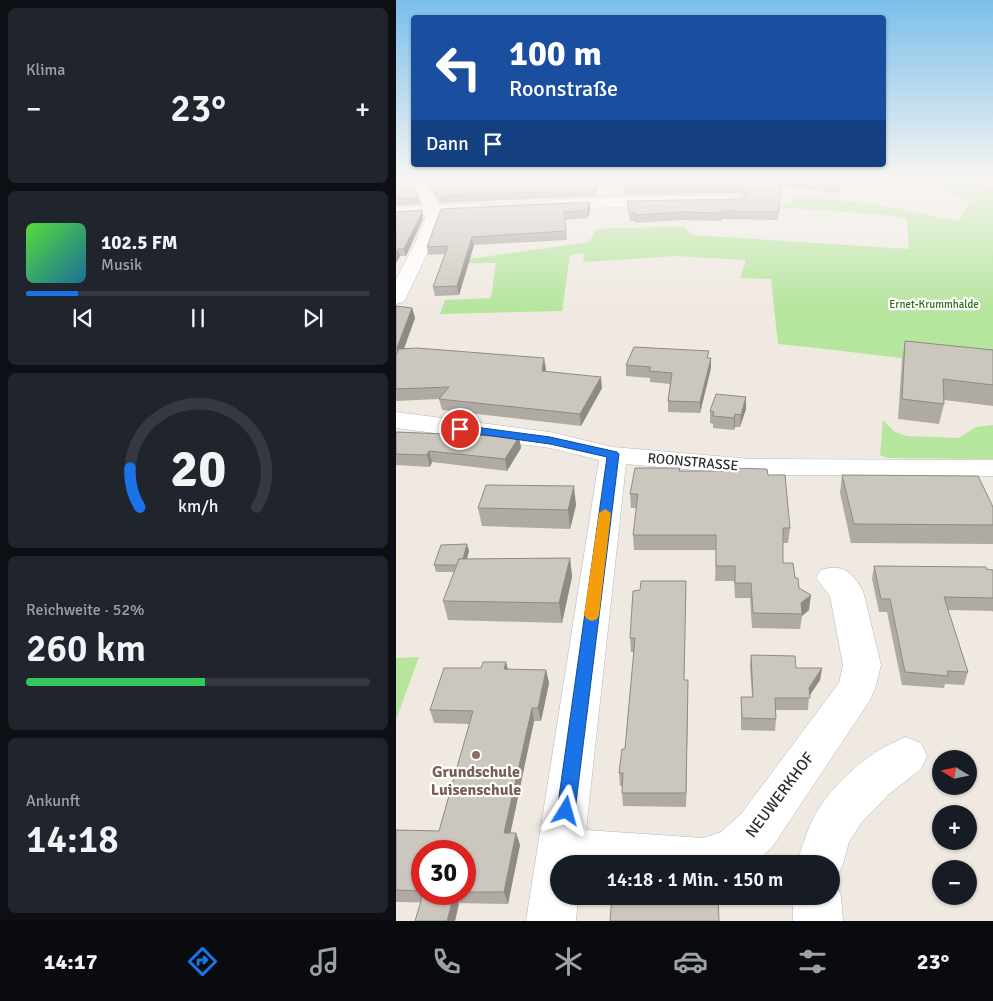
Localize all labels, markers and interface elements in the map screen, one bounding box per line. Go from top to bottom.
text: 100 m [509,32,602,75]
icon: left [426,35,491,100]
text: Klima [26,60,65,80]
text: Roonstraße [509,75,618,102]
text: 23° [170,85,226,132]
text: − [26,92,41,126]
text: + [355,92,370,126]
icon: arrive [479,130,507,158]
text: Dann [426,132,469,156]
text: 102.5 FM [101,231,178,255]
text: Musik [101,255,142,275]
park label: Ernet-Krummhalde [889,298,979,311]
icon: previous [69,304,97,332]
icon: pause [184,304,212,332]
icon: next [299,304,327,332]
pin [439,408,481,450]
icon: arrive [446,415,474,443]
text: 20 [170,437,226,501]
street label: ROONSTRASSE [647,450,739,474]
text: km/h [178,495,218,517]
text: Reichweite · 52% [26,600,145,620]
text: 260 km [26,625,146,672]
street label: NEUWERKHOF [741,748,819,842]
marker: Grundschule Luisenschule [470,749,482,761]
north arrow [932,750,977,795]
map controls [932,750,977,905]
place label: Grundschule Luisenschule [431,762,521,800]
position arrow [539,784,591,836]
text: Ankunft [26,791,80,811]
button: + [932,805,977,850]
text: 14:18 [26,816,119,863]
speed limit sign: 30 [411,840,476,905]
button: − [932,860,977,905]
text: 14:18 · 1 Min. · 150 m [607,868,783,892]
icon: directions [185,944,220,979]
icon: music [307,944,342,979]
icon: phone [429,944,464,979]
icon: climate [551,944,586,979]
icon: car [673,944,708,979]
icon: filters [795,944,830,979]
text: 14:17 [44,948,98,975]
text: 23° [917,948,949,975]

